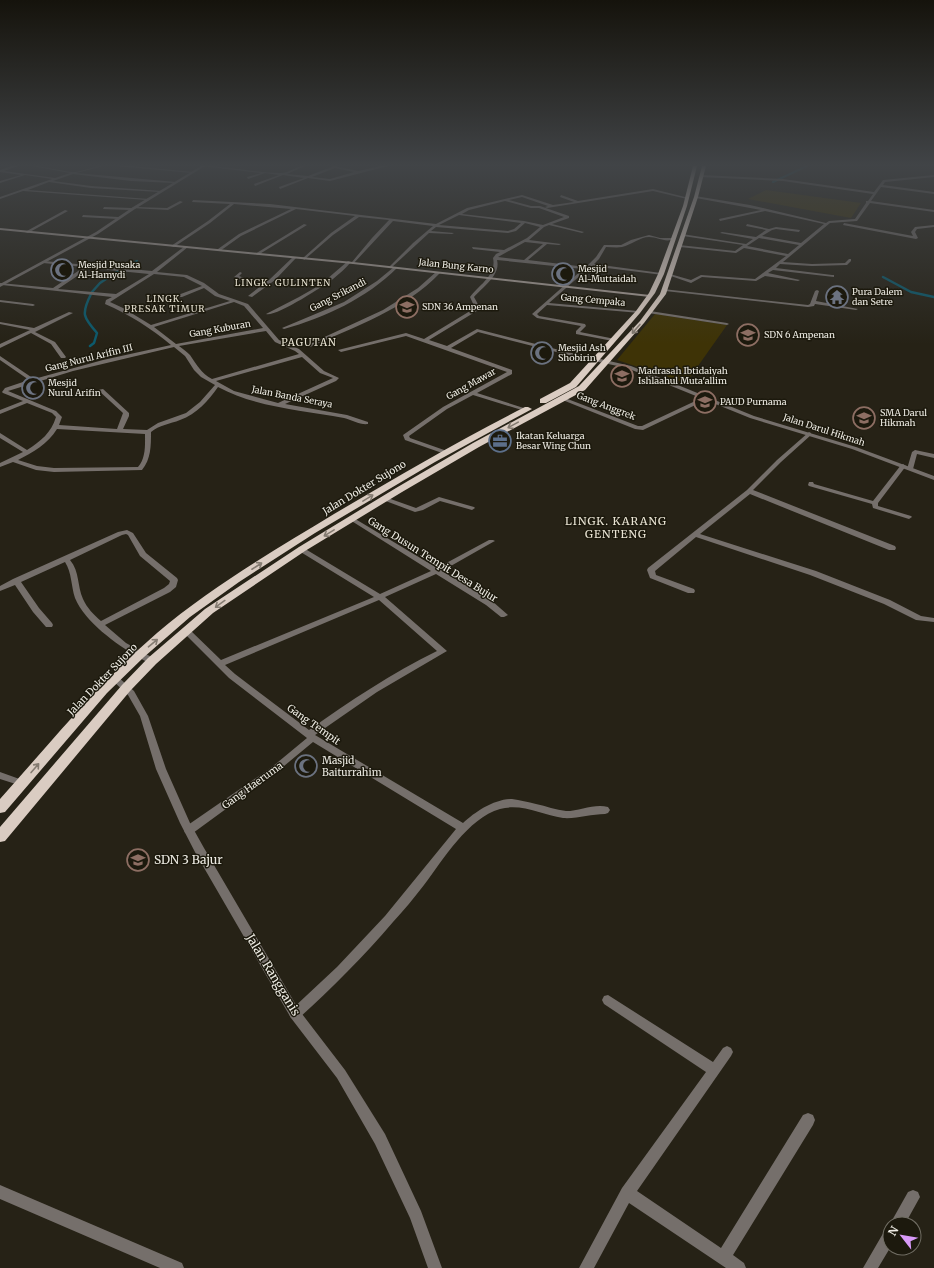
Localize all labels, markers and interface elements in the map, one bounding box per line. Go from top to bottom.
street label: Jalan Bung Karno [417,256,494,275]
mosque icon: Mesjid Pusaka Al-Hamydi [49,257,75,283]
place label: Mesjid Pusaka Al-Hamydi [77,259,141,280]
mosque icon: Mesjid Al-Muttaidah [550,261,576,287]
place label: Mesjid Al-Muttaidah [577,263,637,284]
street label: Gang Srikandi [308,276,368,313]
district label: LINGK. GULINTEN [235,277,331,288]
temple icon: Pura Dalem dan Setre [824,284,850,310]
place label: Pura Dalem dan Setre [852,286,902,307]
street label: Gang Cempaka [560,291,626,308]
district label: LINGK. PRESAK TIMUR [124,293,206,314]
school or university icon: SDN 36 Ampenan [394,294,420,320]
place label: SDN 36 Ampenan [422,301,498,312]
street label: Gang Kuburan [188,318,252,339]
school or university icon: SDN 6 Ampenan [735,322,761,348]
one-way arrow [631,324,640,335]
place label: SDN 6 Ampenan [764,329,835,340]
district label: PAGUTAN [281,336,337,349]
mosque icon: Mesjid Ash Shobirin [529,340,555,366]
street label: Gang Nurul Arifin III [44,341,134,374]
place label: Mesjid Ash Shobirin [558,342,606,363]
school or university icon: Madrasah Ibtidaiyah Ishlaahul Muta'allim [609,363,635,389]
street label: Gang Mawar [444,365,497,402]
place label: Madrasah Ibtidaiyah Ishlaahul Muta'allim [638,365,728,386]
mosque icon: Mesjid Nurul Arifin [20,375,46,401]
place label: Mesjid Nurul Arifin [48,377,101,398]
street label: Jalan Banda Seraya [250,383,334,410]
street label: Gang Anggrek [575,389,637,422]
school or university icon: PAUD Purnama [692,389,718,415]
place label: PAUD Purnama [720,396,787,407]
school or university icon: SMA Darul Hikmah [851,405,877,431]
place label: SMA Darul Hikmah [880,407,927,428]
street label: Jalan Darul Hikmah [781,411,866,448]
one-way arrow [507,422,519,429]
office icon: Ikatan Keluarga Besar Wing Chun [487,428,513,454]
place label: Ikatan Keluarga Besar Wing Chun [516,430,591,451]
street label: Jalan Dokter Sujono [319,457,409,518]
one-way arrow [362,493,374,501]
street label: Gang Dusun Tempit Desa Bujur [365,514,501,605]
district label: LINGK. KARANG GENTENG [565,514,667,541]
one-way arrow [323,530,335,538]
one-way arrow [251,561,263,569]
one-way arrow [214,600,225,608]
one-way arrow [147,638,158,647]
street label: Jalan Dokter Sujono [64,641,140,719]
street label: Gang Tempit [284,701,343,748]
mosque icon: Masjid Baiturrahim [293,753,319,779]
place label: Masjid Baiturrahim [322,754,382,779]
street label: Gang Haeruma [219,759,286,812]
one-way arrow [30,763,40,773]
school or university icon: SDN 3 Bajur [125,847,151,873]
place label: SDN 3 Bajur [154,852,223,867]
street label: Jalan Rangganis [243,930,304,1019]
north arrow [882,1216,922,1256]
text: N [885,1223,902,1238]

